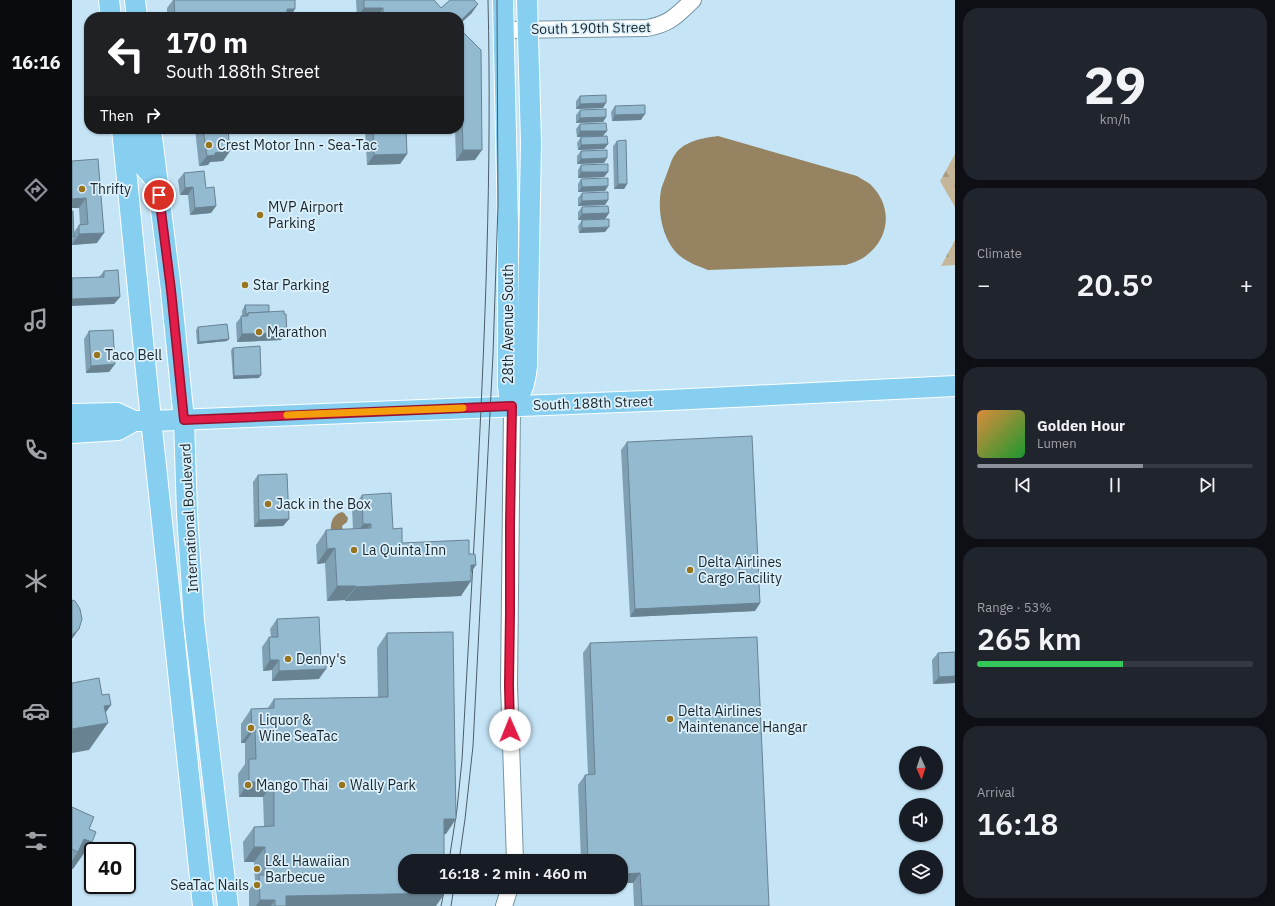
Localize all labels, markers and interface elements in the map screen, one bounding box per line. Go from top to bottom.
street label: South 190th Street [531,18,651,38]
text: 170 m [166,24,248,61]
icon: left [100,28,152,80]
text: 16:16 [11,51,61,74]
text: 29 [1084,51,1146,118]
text: South 188th Street [166,60,320,83]
icon: right [142,104,164,126]
text: Then [100,106,134,125]
text: km/h [1100,111,1130,128]
place label: Crest Motor Inn - Sea-Tac [217,136,377,154]
marker: Crest Motor Inn - Sea-Tac [204,140,214,150]
icon: directions [22,176,50,204]
pin [142,178,176,212]
place label: Thrifty [90,180,131,198]
marker: Thrifty [77,184,87,194]
icon: arrive [148,184,170,206]
place label: MVP Airport Parking [268,198,343,232]
marker: MVP Airport Parking [255,210,265,220]
text: Climate [977,245,1022,262]
street label: 28th Avenue South [499,264,517,384]
text: 20.5° [1076,265,1154,304]
text: − [977,270,990,299]
text: + [1240,270,1253,299]
place label: Star Parking [253,276,330,294]
marker: Star Parking [240,280,250,290]
icon: music [22,306,50,334]
place label: Marathon [267,323,327,341]
marker: Marathon [254,327,264,337]
place label: Taco Bell [105,346,162,364]
marker: Taco Bell [92,350,102,360]
street label: South 188th Street [533,392,653,414]
text: Golden Hour [1037,416,1125,435]
text: Lumen [1037,435,1077,452]
icon: phone [22,436,50,464]
street label: International Boulevard [176,443,202,593]
icon: previous [1012,474,1034,496]
icon: pause [1104,474,1126,496]
icon: next [1196,474,1218,496]
place label: Jack in the Box [276,495,371,513]
marker: Jack in the Box [263,499,273,509]
place label: La Quinta Inn [362,541,446,559]
marker: La Quinta Inn [349,545,359,555]
place label: Delta Airlines Cargo Facility [698,553,782,587]
marker: Delta Airlines Cargo Facility [685,565,695,575]
icon: climate [22,567,50,595]
text: Range · 53% [977,599,1051,616]
text: 265 km [977,619,1082,658]
place label: Denny's [296,650,347,668]
marker: Denny's [283,654,293,664]
icon: car [22,697,50,725]
place label: Delta Airlines Maintenance Hangar [678,702,807,736]
position arrow [489,709,531,751]
place label: Liquor & Wine SeaTac [259,711,338,745]
marker: Delta Airlines Maintenance Hangar [665,714,675,724]
marker: Liquor & Wine SeaTac [246,723,256,733]
north arrow [899,746,943,790]
map controls [899,746,943,894]
place label: Mango Thai [256,776,328,794]
place label: Wally Park [350,776,416,794]
marker: Mango Thai [243,780,253,790]
marker: Wally Park [337,780,347,790]
text: Arrival [977,784,1015,801]
button: sound [899,798,943,842]
text: 16:18 [977,804,1059,843]
icon: filters [22,827,50,855]
speed limit sign: 40 [84,842,136,894]
button: layers [899,850,943,894]
place label: L&L Hawaiian Barbecue [265,852,350,886]
marker: L&L Hawaiian Barbecue [252,864,262,874]
text: 16:18 · 2 min · 460 m [439,864,587,883]
place label: SeaTac Nails [170,876,249,894]
marker: SeaTac Nails [252,880,262,890]

